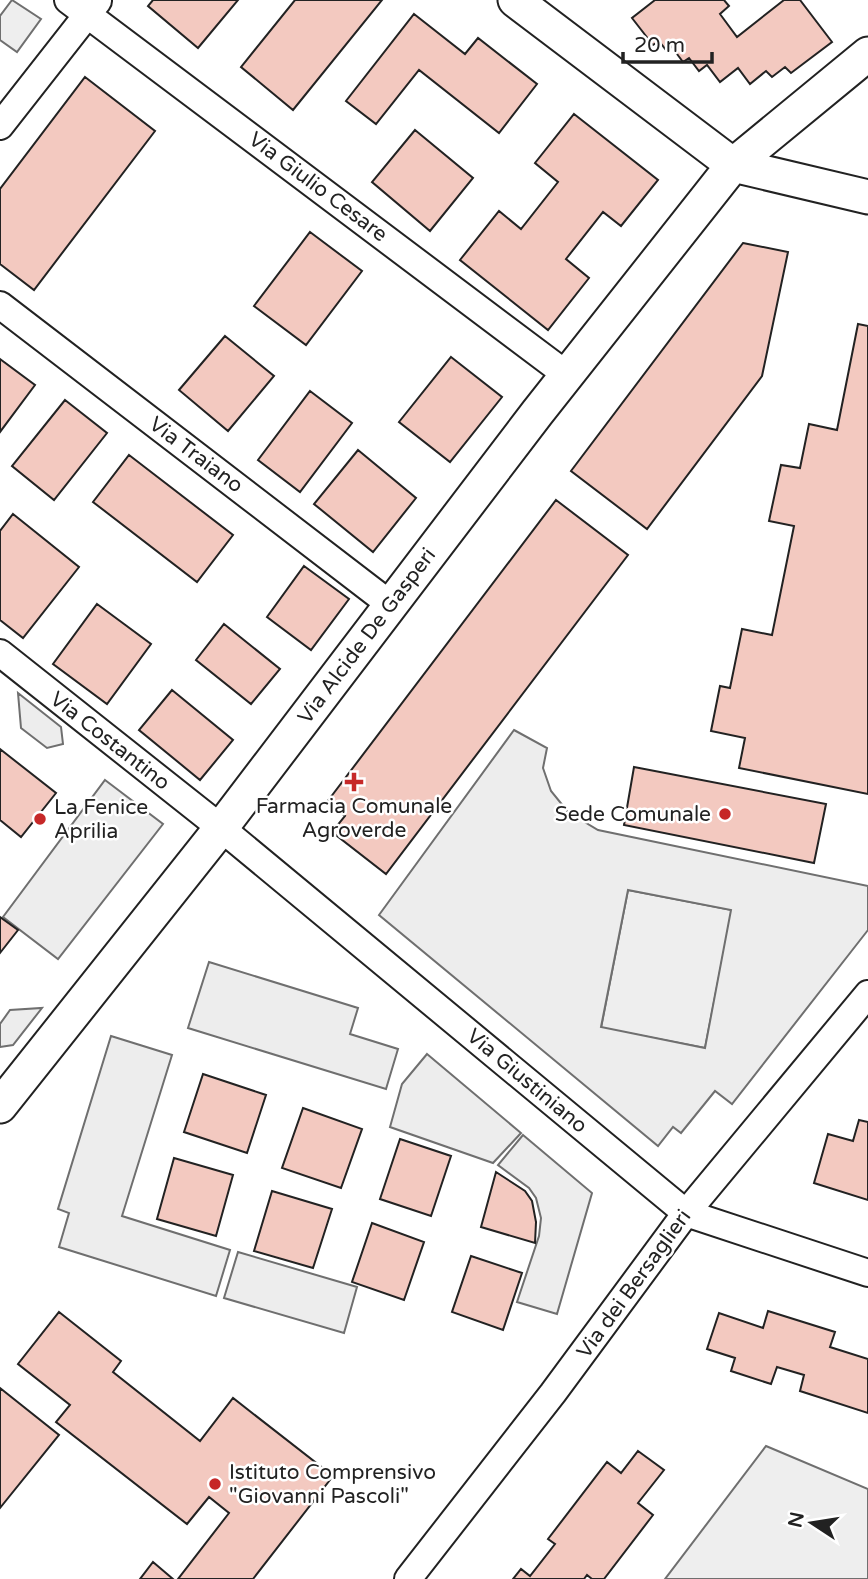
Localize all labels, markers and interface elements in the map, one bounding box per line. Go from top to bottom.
scale bar [623,21,712,65]
text: 20 m [634,33,685,58]
street label: Via Giulio Cesare [244,127,392,247]
street label: Via Traiano [144,412,248,498]
street label: Via Alcide De Gasperi [293,543,441,729]
street label: Via Costantino [45,686,175,796]
marker: Farmacia Comunale Agroverde [346,774,362,790]
place label: Farmacia Comunale Agroverde [256,794,452,843]
place label: La Fenice Aprilia [54,795,148,844]
place label: Sede Comunale [555,802,711,827]
marker: Sede Comunale [717,806,733,822]
marker: La Fenice Aprilia [32,811,48,827]
street label: Via Giustiniano [462,1023,592,1139]
street label: Via dei Bersaglieri [572,1205,696,1363]
place label: Istituto Comprensivo "Giovanni Pascoli" [229,1460,436,1509]
marker: Istituto Comprensivo "Giovanni Pascoli" [207,1476,223,1492]
north arrow [777,1488,847,1558]
text: N [784,1510,809,1529]

